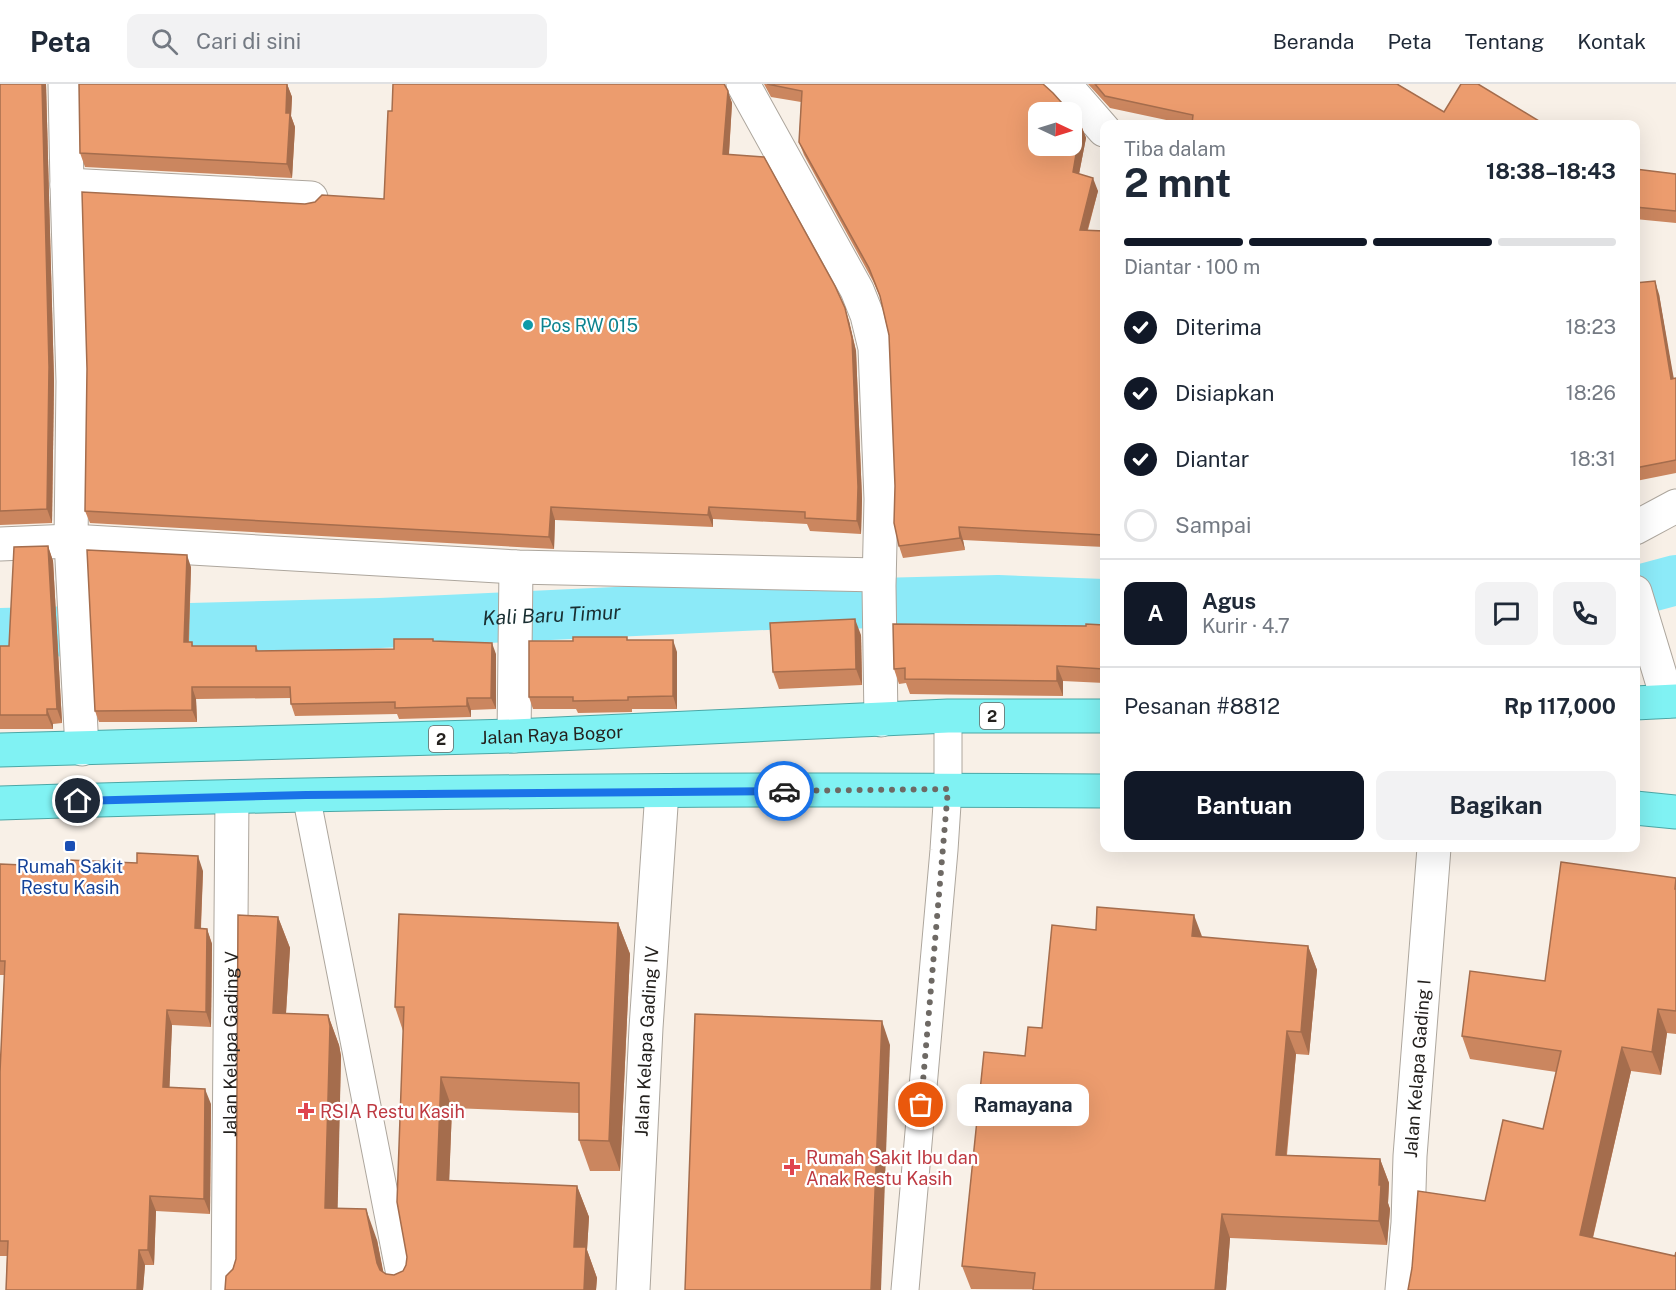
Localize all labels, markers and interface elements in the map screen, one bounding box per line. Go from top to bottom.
search box [127,14,547,68]
text: Peta [30,25,91,58]
icon: search [148,25,181,58]
text: Cari di sini [196,28,301,54]
text: Beranda [1273,29,1354,54]
text: Peta [1387,29,1432,54]
text: Tentang [1465,29,1544,54]
text: Kontak [1577,29,1646,54]
north arrow [1028,102,1082,156]
map controls [1028,102,1082,156]
text: Tiba dalam [1124,137,1226,161]
text: 18:38–18:43 [1486,158,1616,184]
text: 2 mnt [1124,160,1231,206]
text: Diantar · 100 m [1124,255,1260,279]
icon: check [1124,311,1157,344]
text: Diterima [1175,314,1262,340]
place label: Pos RW 015 [540,315,638,336]
text: 18:23 [1565,315,1616,339]
marker: Pos RW 015 [521,318,535,332]
icon: check [1124,377,1157,410]
text: Disiapkan [1175,380,1274,406]
text: 18:26 [1566,381,1616,405]
icon: check [1124,443,1157,476]
text: Diantar [1175,446,1249,472]
text: 18:31 [1570,447,1616,471]
text: Sampai [1175,512,1251,538]
button: chat [1475,582,1538,645]
button: phone [1553,582,1616,645]
text: Agus [1202,588,1256,614]
water label: Kali Baru Timur [482,600,622,630]
text: A [1148,600,1163,626]
text: Kurir · 4.7 [1202,614,1290,638]
text: Pesanan #8812 [1124,693,1280,719]
text: Rp 117,000 [1504,693,1616,719]
road number: 2 [980,703,1004,729]
street label: Jalan Raya Bogor [480,720,624,747]
road number: 2 [429,726,453,752]
courier [754,761,814,821]
button: Bantuan [1124,771,1364,840]
button: Bagikan [1376,771,1616,840]
pin [52,775,103,826]
icon: car [768,775,801,808]
icon: home [61,784,94,817]
marker: Rumah Sakit Restu Kasih [63,839,77,853]
place label: Rumah Sakit Restu Kasih [17,856,123,898]
street label: Jalan Kelapa Gading IV [630,945,662,1137]
street label: Jalan Kelapa Gading V [219,951,241,1137]
street label: Jalan Kelapa Gading I [1399,978,1434,1159]
pin [895,1079,946,1130]
callout: Ramayana [957,1084,1089,1126]
icon: bag [904,1088,937,1121]
text: Ramayana [973,1093,1073,1117]
place label: RSIA Restu Kasih [320,1101,465,1122]
marker: RSIA Restu Kasih [297,1102,315,1120]
place label: Rumah Sakit Ibu dan Anak Restu Kasih [806,1147,978,1189]
marker: Rumah Sakit Ibu dan Anak Restu Kasih [783,1158,801,1176]

